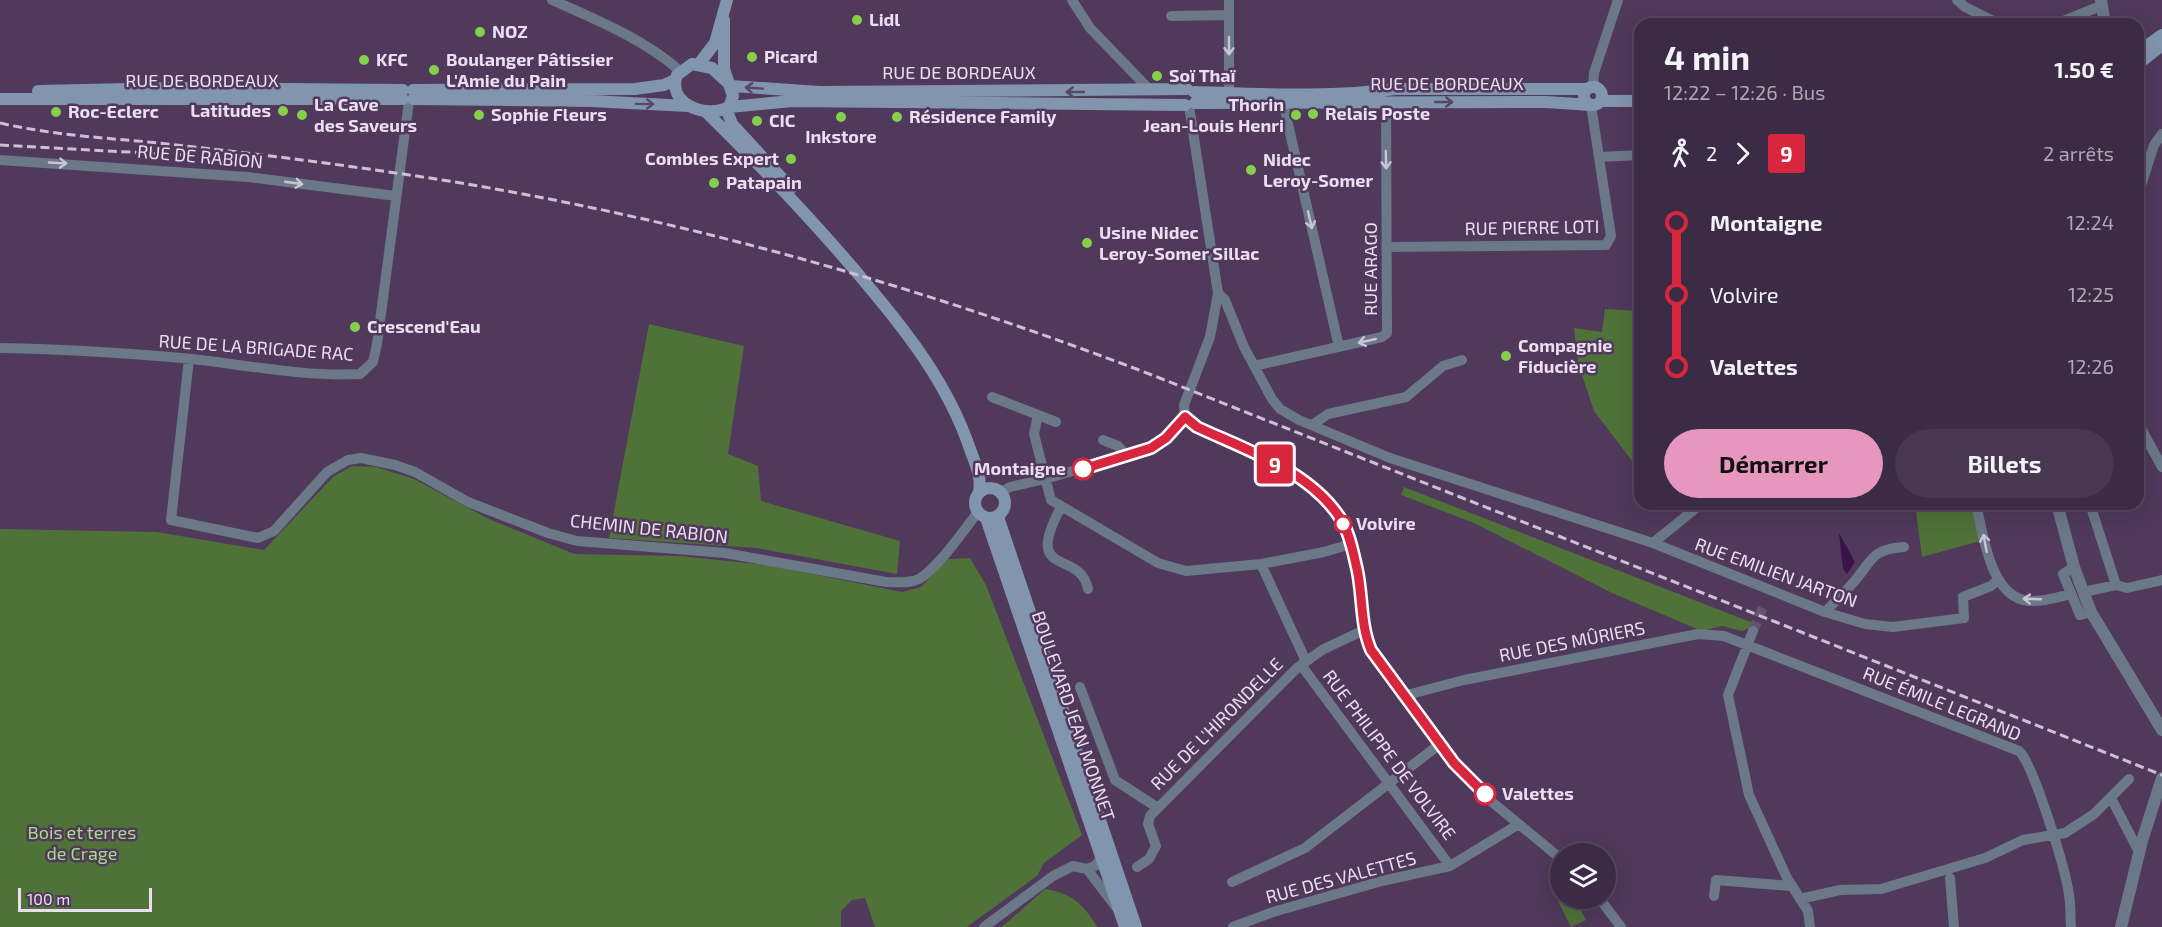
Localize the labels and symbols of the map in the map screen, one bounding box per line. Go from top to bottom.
place label: Lidl [869,8,900,30]
marker: Lidl [850,13,864,27]
place label: NOZ [492,20,528,42]
marker: NOZ [473,25,487,39]
one-way arrow [1223,36,1235,56]
place label: Picard [764,45,818,67]
place label: KFC [376,48,408,70]
place label: Boulanger Pâtissier L'Amie du Pain [446,48,613,91]
marker: Picard [745,50,759,64]
marker: KFC [357,53,371,67]
street label: RUE DE BORDEAUX [882,61,1036,83]
marker: Boulanger Pâtissier L'Amie du Pain [427,63,441,77]
place label: Soï Thaï [1169,64,1237,86]
street label: RUE DE BORDEAUX [125,69,279,91]
marker: Soï Thaï [1150,69,1164,83]
street label: RUE DE BORDEAUX [1370,72,1524,94]
one-way arrow [744,83,764,94]
one-way arrow [1065,86,1085,97]
place label: La Cave des Saveurs [314,93,417,136]
place label: Thorin Jean-Louis Henri [1143,93,1284,136]
one-way arrow [1434,96,1454,108]
one-way arrow [635,98,655,110]
place label: Latitudes [190,99,271,121]
place label: Roc-Eclerc [68,100,159,122]
place label: Relais Poste [1325,102,1430,124]
place label: Sophie Fleurs [491,103,607,125]
marker: Latitudes [276,104,290,118]
marker: Roc-Eclerc [49,105,63,119]
place label: Résidence Family [909,105,1057,127]
marker: Relais Poste [1306,107,1320,121]
marker: La Cave des Saveurs [295,108,309,122]
marker: Sophie Fleurs [472,108,486,122]
marker: Thorin Jean-Louis Henri [1289,108,1303,122]
place label: CIC [769,109,796,131]
marker: Inkstore [834,110,848,124]
marker: Résidence Family [890,110,904,124]
marker: CIC [750,114,764,128]
place label: Inkstore [805,125,877,147]
street label: RUE DE RABION [136,140,264,172]
place label: Combles Expert [645,147,780,169]
place label: Nidec Leroy-Somer [1263,148,1373,191]
one-way arrow [1380,150,1392,170]
marker: Combles Expert [784,152,798,166]
one-way arrow [48,157,68,168]
marker: Nidec Leroy-Somer [1244,163,1258,177]
place label: Patapain [726,171,802,193]
marker: Patapain [707,176,721,190]
one-way arrow [284,178,304,189]
one-way arrow [1304,210,1316,229]
street label: RUE PIERRE LOTI [1464,215,1600,239]
place label: Usine Nidec Leroy-Somer Sillac [1099,221,1259,264]
street label: RUE ARAGO [1359,222,1381,316]
marker: Usine Nidec Leroy-Somer Sillac [1080,236,1094,250]
place label: Crescend'Eau [367,315,481,337]
marker: Crescend'Eau [348,320,362,334]
street label: RUE DE LA BRIGADE RAC [158,329,354,365]
place label: Compagnie Fiducière [1518,334,1613,377]
one-way arrow [1357,335,1376,347]
marker: Compagnie Fiducière [1499,349,1513,363]
line badge: 9 [1256,444,1294,484]
place label: Montaigne [974,457,1066,479]
marker: Montaigne [1072,458,1094,480]
street label: CHEMIN DE RABION [569,509,729,547]
place label: Volvire [1356,512,1416,534]
marker: Volvire [1334,515,1352,533]
street label: RUE EMILIEN JARTON [1692,532,1861,612]
one-way arrow [1979,534,1990,553]
one-way arrow [2022,594,2042,605]
street label: BOULEVARD JEAN MONNET [1028,608,1120,824]
street label: RUE DES MÛRIERS [1497,616,1647,666]
street label: RUE DE L'HIRONDELLE [1146,653,1287,794]
street label: RUE ÉMILE LEGRAND [1860,661,2025,745]
street label: RUE PHILIPPE DE VOLVIRE [1319,665,1461,844]
place label: Valettes [1502,782,1574,804]
marker: Valettes [1474,783,1496,805]
park label: Bois et terres de Crage [28,821,136,864]
street label: RUE DES VALETTES [1263,846,1418,908]
scale bar [18,885,152,912]

